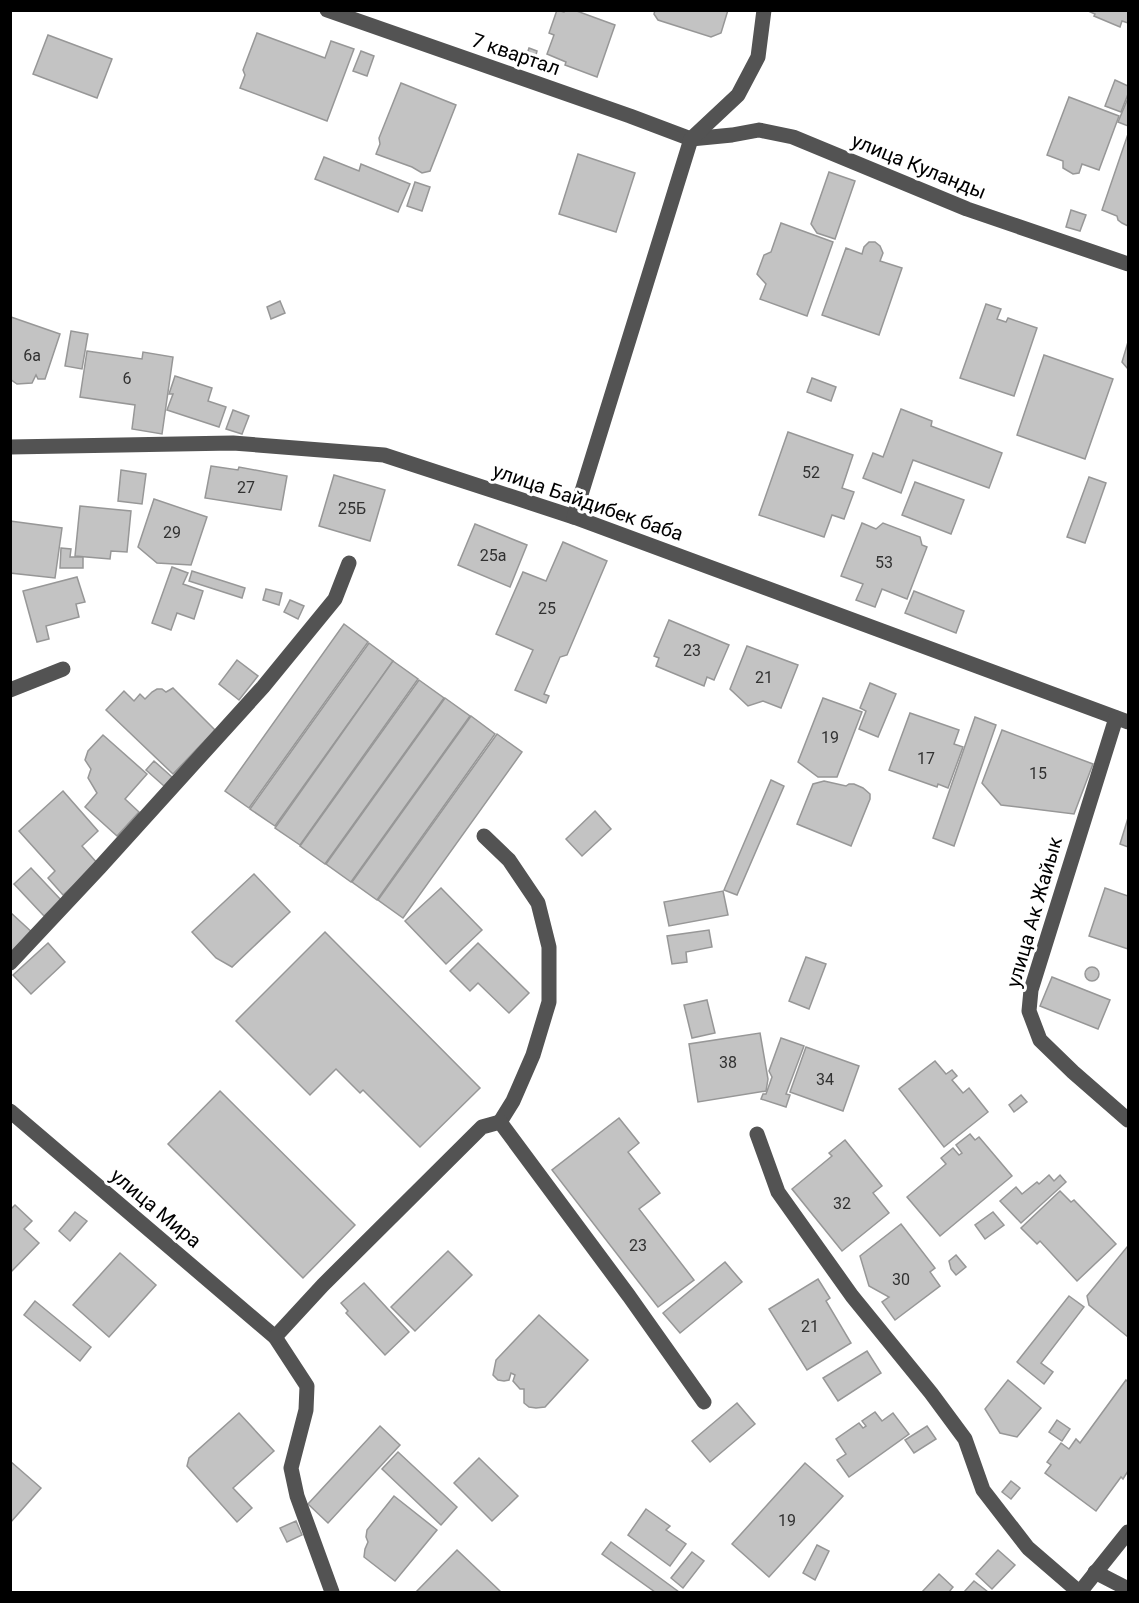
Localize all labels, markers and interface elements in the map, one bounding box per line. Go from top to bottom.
street label: 7 квартал [469,28,563,80]
street label: улица Куланды [848,128,990,204]
house number: 6а [23,346,41,365]
house number: 6 [123,369,132,388]
street label: улица Байдибек баба [490,458,686,546]
house number: 52 [802,463,820,482]
house number: 27 [237,478,255,497]
house number: 25Б [338,499,366,518]
house number: 29 [163,523,181,542]
house number: 25а [480,546,506,565]
house number: 53 [875,553,893,572]
house number: 25 [538,599,556,618]
house number: 23 [683,641,701,660]
house number: 21 [755,668,773,687]
house number: 19 [821,728,839,747]
house number: 17 [917,749,935,768]
house number: 15 [1029,764,1047,783]
street label: улица Ак Жайык [1001,834,1067,990]
house number: 38 [719,1053,737,1072]
house number: 34 [816,1070,834,1089]
street label: улица Мира [106,1163,206,1253]
house number: 32 [833,1194,851,1213]
house number: 23 [629,1236,647,1255]
house number: 30 [892,1270,910,1289]
house number: 21 [801,1317,819,1336]
house number: 19 [778,1511,796,1530]

